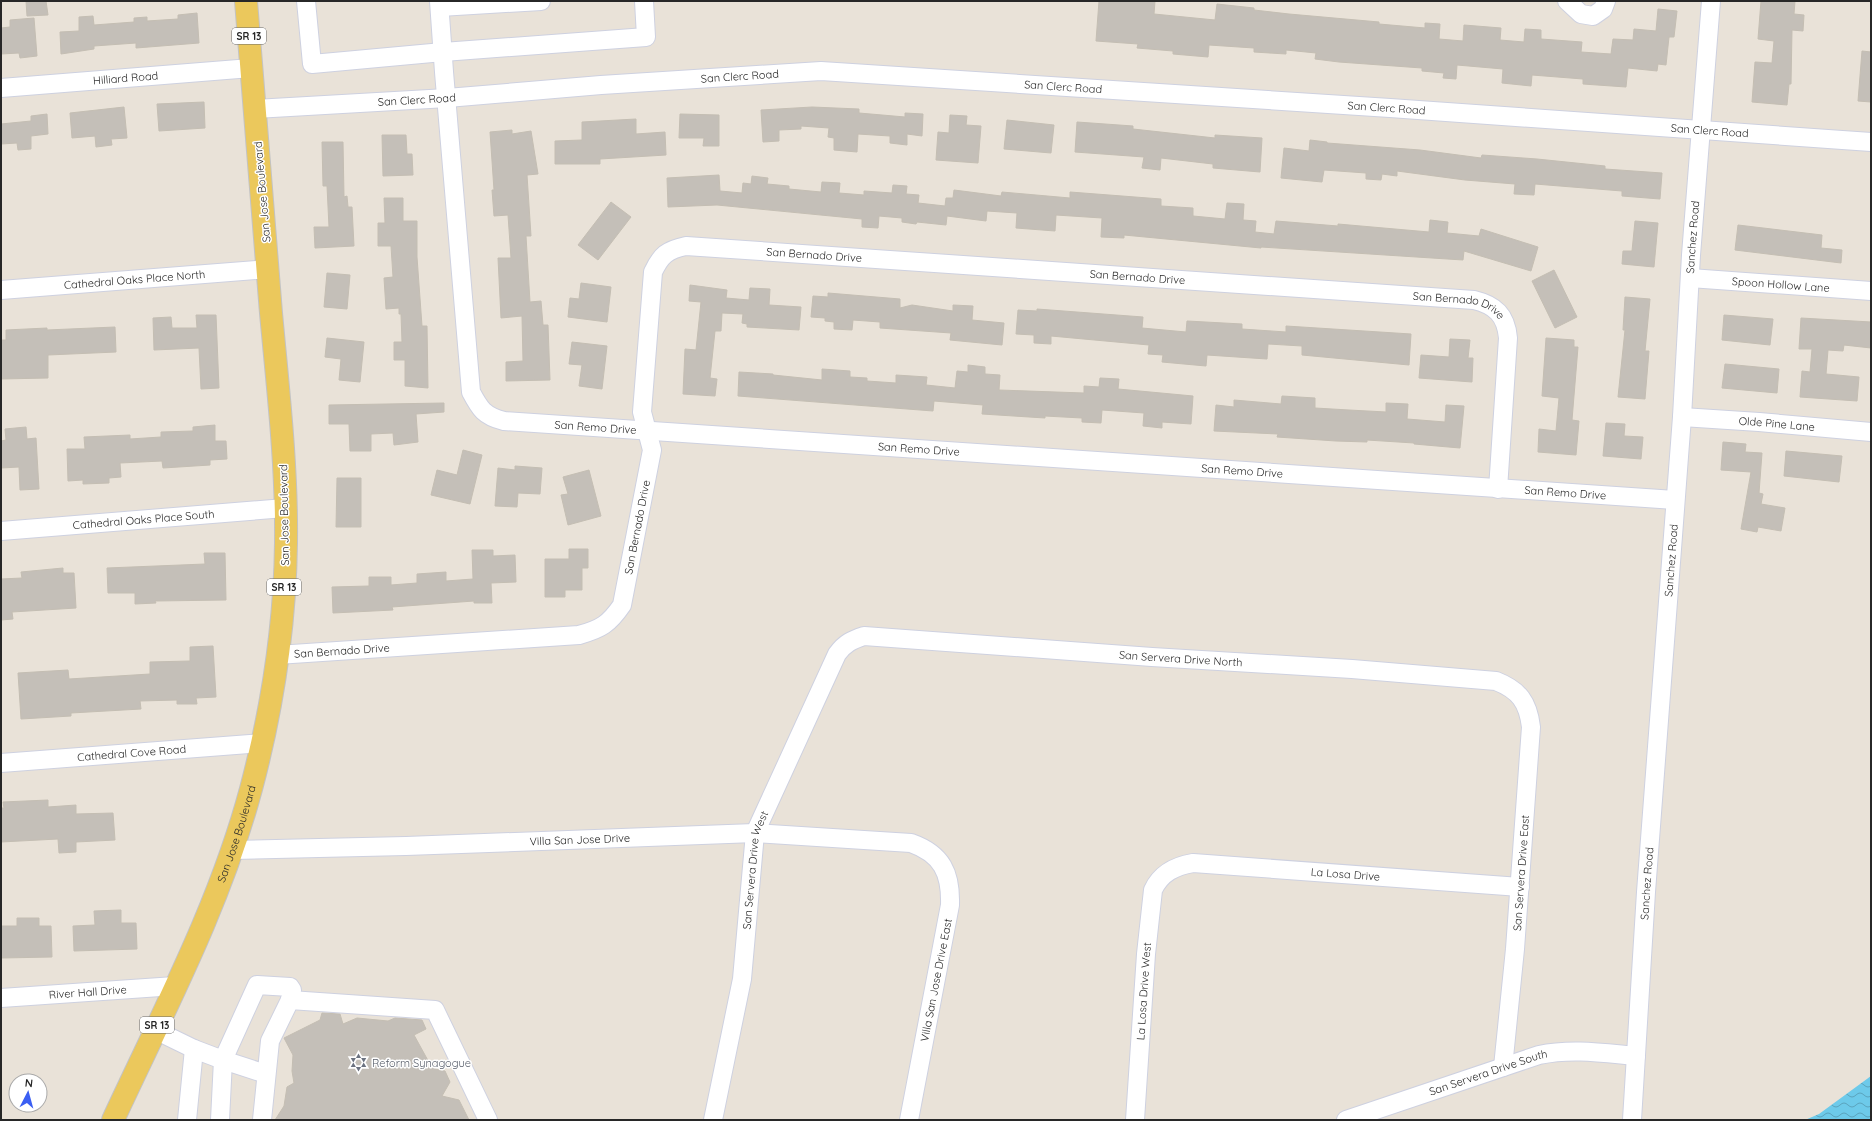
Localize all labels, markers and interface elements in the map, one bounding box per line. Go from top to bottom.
road number: SR 13 [232,28,266,44]
street label: San Clerc Road [700,67,779,86]
street label: Hilliard Road [92,68,159,88]
street label: San Clerc Road [1024,77,1103,96]
street label: San Clerc Road [377,90,456,109]
street label: San Clerc Road [1347,98,1426,117]
street label: San Clerc Road [1670,121,1749,140]
street label: San Jose Boulevard [251,141,273,243]
street label: Sanchez Road [1683,200,1702,274]
street label: San Bernado Drive [766,245,862,265]
street label: Cathedral Oaks Place North [63,267,206,292]
street label: San Bernado Drive [1089,267,1186,287]
street label: Spoon Hollow Lane [1731,274,1830,295]
street label: San Bernado Drive [1412,289,1508,322]
street label: Olde Pine Lane [1738,414,1815,434]
street label: San Remo Drive [554,417,637,437]
street label: San Remo Drive [877,439,960,459]
street label: San Remo Drive [1201,461,1283,481]
street label: San Jose Boulevard [276,464,292,566]
street label: San Bernado Drive [621,479,653,575]
street label: San Remo Drive [1524,483,1607,502]
street label: Cathedral Oaks Place South [72,507,215,532]
street label: Sanchez Road [1661,523,1681,597]
road number: SR 13 [267,579,301,595]
street label: San Bernado Drive [294,641,390,661]
street label: San Servera Drive North [1118,648,1243,669]
street label: Cathedral Cove Road [77,742,187,764]
street label: San Jose Boulevard [214,784,259,884]
street label: San Servera Drive West [739,808,771,930]
street label: San Servera Drive East [1510,814,1532,932]
street label: Villa San Jose Drive [529,831,630,848]
street label: Sanchez Road [1637,847,1656,920]
street label: La Losa Drive [1310,865,1381,884]
street label: Villa San Jose Drive East [917,917,955,1043]
street label: La Losa Drive West [1133,941,1154,1041]
street label: River Hall Drive [48,982,127,1002]
road number: SR 13 [140,1017,174,1033]
street label: San Servera Drive South [1427,1047,1548,1099]
synagogue icon: Reform Synagogue [349,1053,369,1073]
place label: Reform Synagogue [372,1056,471,1070]
north arrow [8,1073,48,1113]
text: N [24,1076,34,1090]

